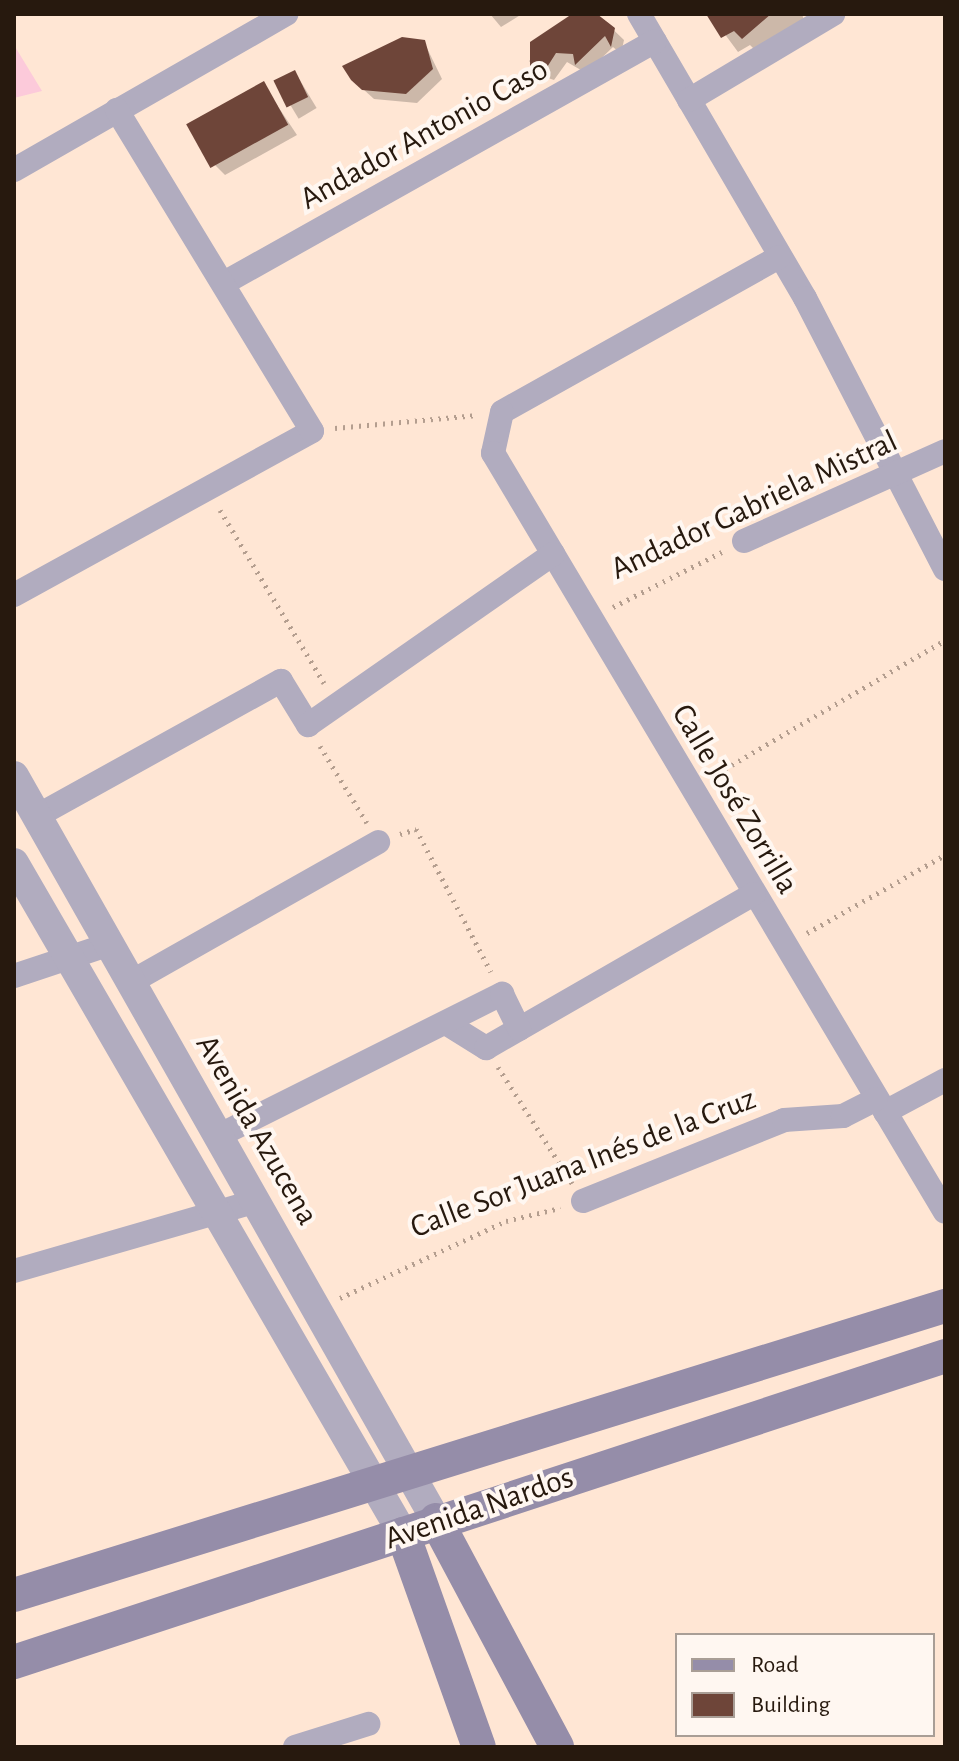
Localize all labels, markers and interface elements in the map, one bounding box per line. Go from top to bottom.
street label: Andador Antonio Caso [293,50,555,218]
street label: Andador Gabriela Mistral [605,422,903,588]
street label: Calle José Zorrilla [663,697,807,901]
street label: Avenida Azucena [187,1028,327,1232]
street label: Calle Sor Juana Inés de la Cruz [405,1079,761,1247]
street label: Avenida Nardos [380,1458,578,1558]
legend [675,1633,935,1737]
text: Road [751,1653,799,1677]
text: Building [751,1693,830,1717]

